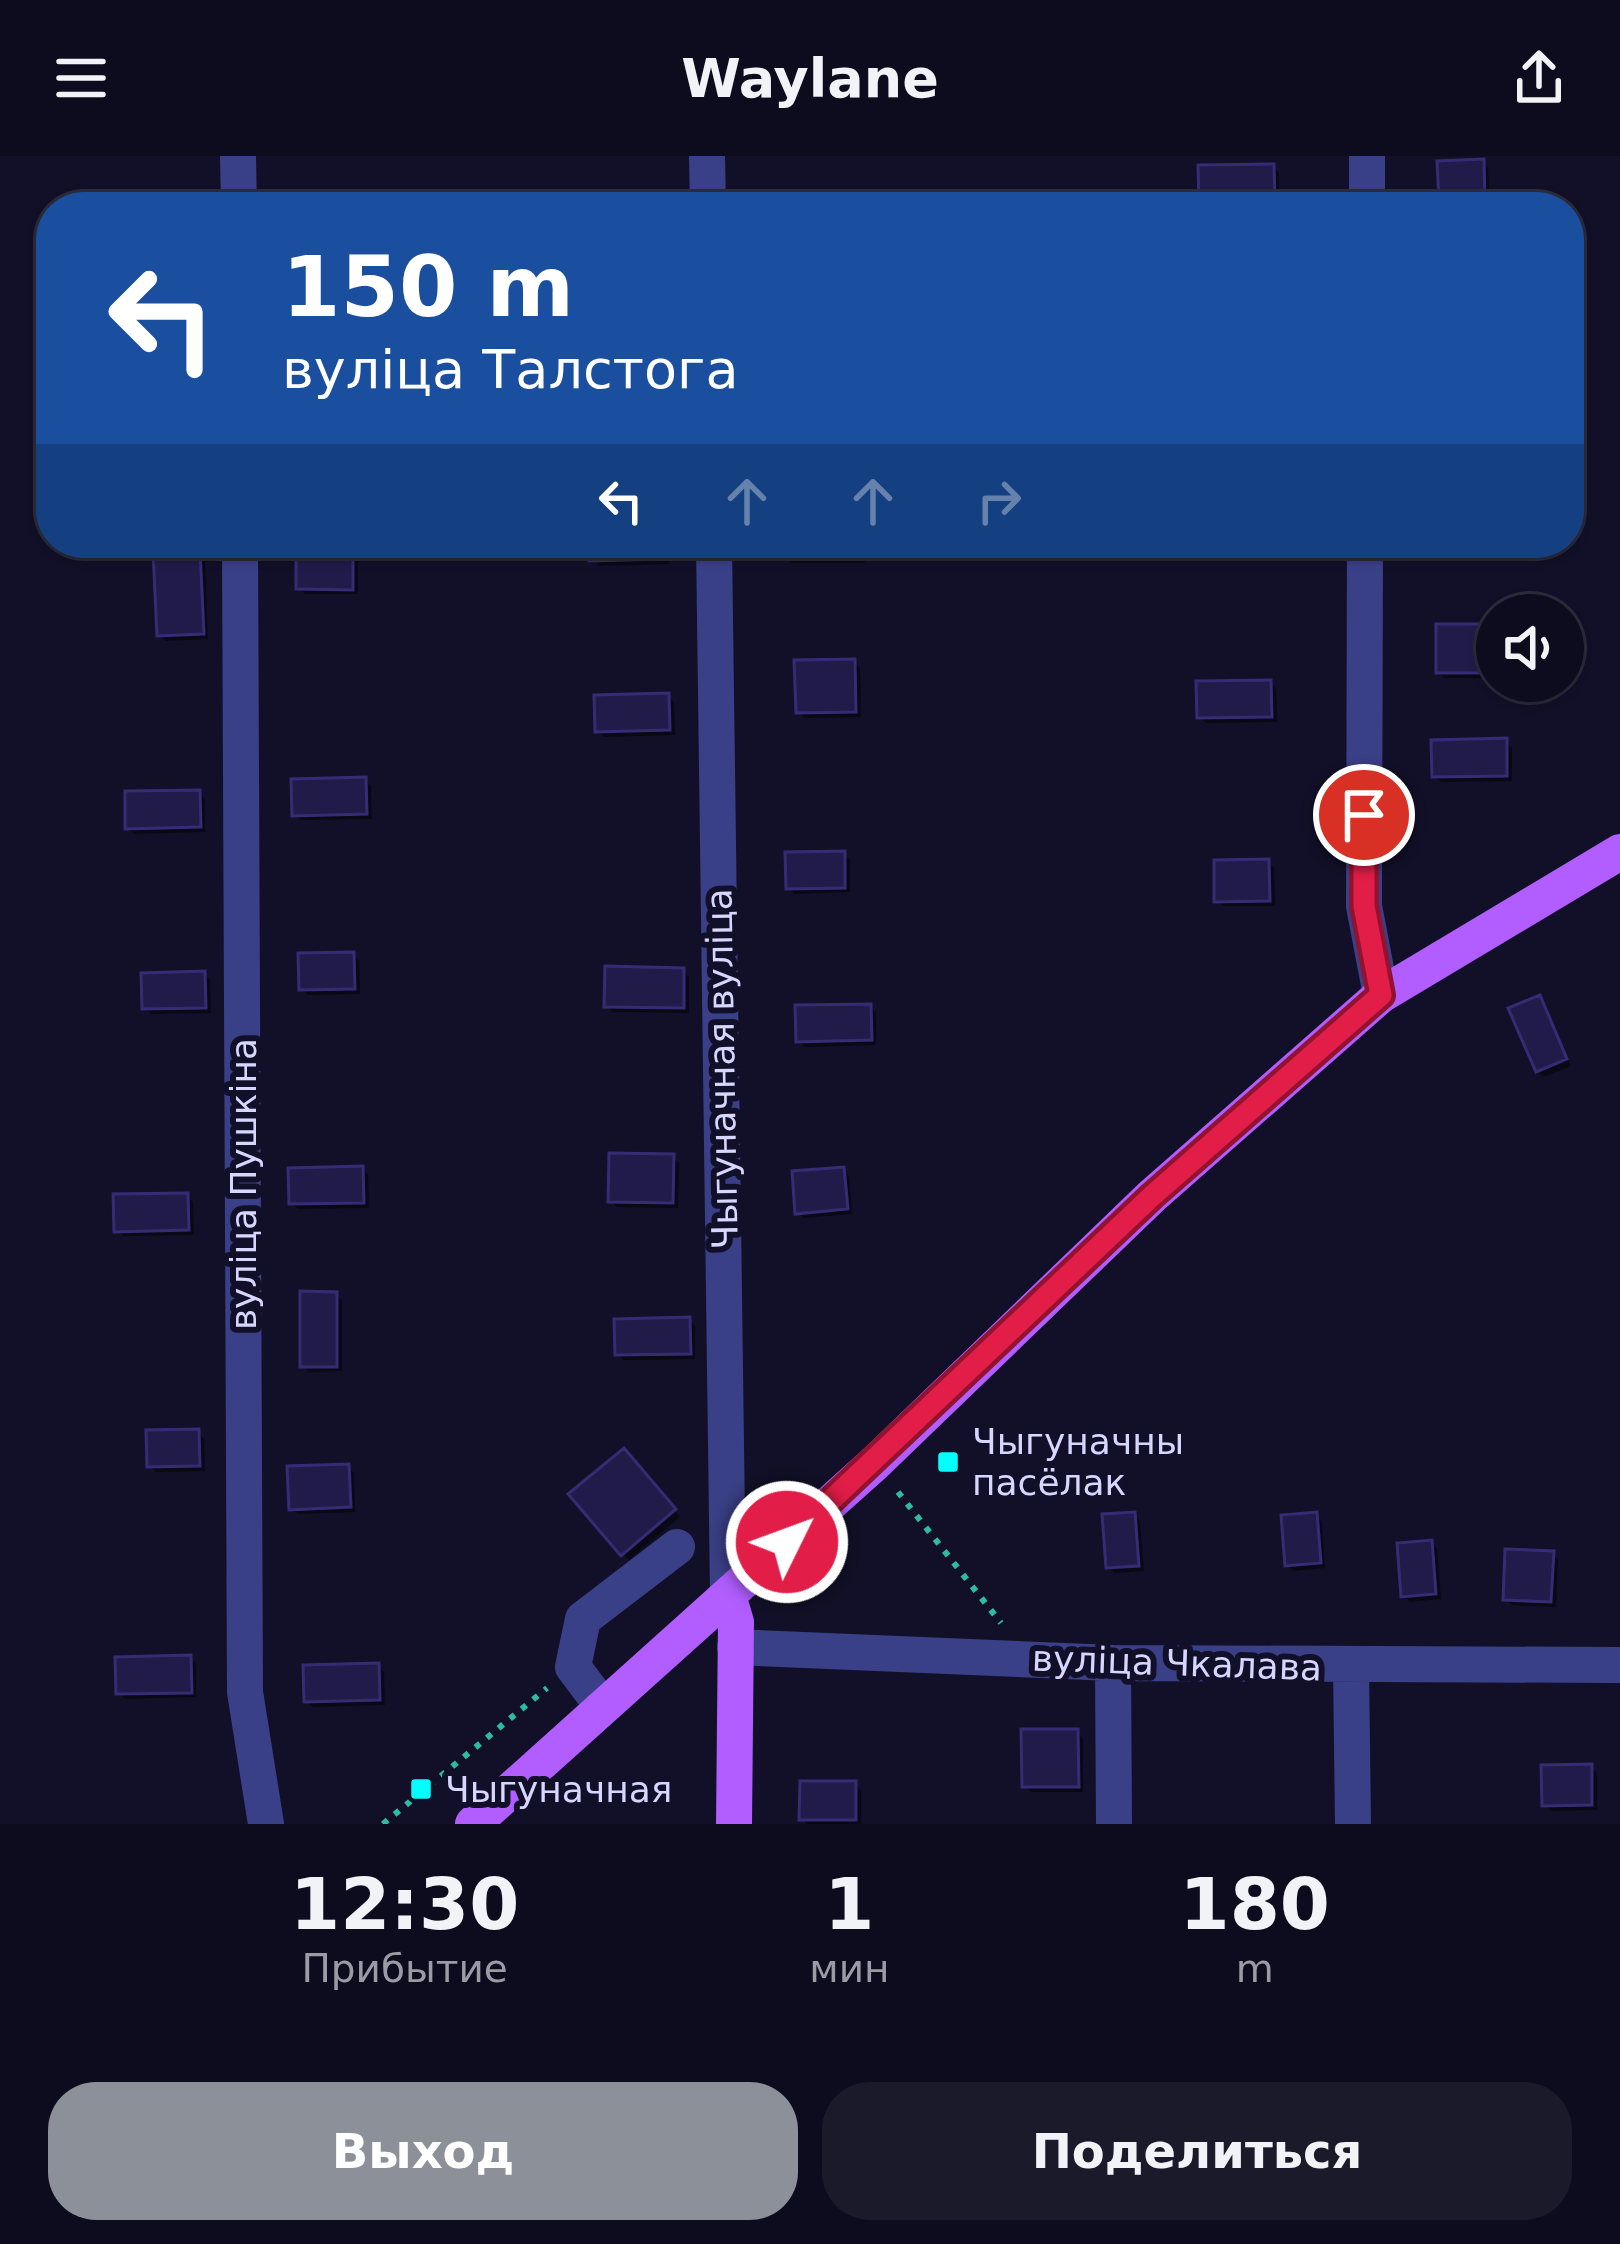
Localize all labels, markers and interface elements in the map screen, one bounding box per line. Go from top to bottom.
icon: menu [48,45,114,111]
icon: share [1506,45,1572,111]
text: Waylane [681,47,939,110]
text: 150 m [282,238,574,336]
icon: left [84,240,240,396]
text: вуліца Талстога [282,338,739,401]
icon: left [588,468,654,534]
icon: ahead [714,468,780,534]
icon: ahead [840,468,906,534]
icon: right [966,468,1032,534]
map controls [1476,594,1584,702]
button: sound [1476,594,1584,702]
pin [1313,764,1415,866]
icon: arrive [1331,782,1397,848]
street label: Чыгуначная вуліца [698,888,746,1250]
street label: вуліца Пушкіна [223,1038,264,1330]
place label: Чыгуначны пасёлак [972,1421,1184,1503]
marker: Чыгуначны пасёлак [935,1449,961,1475]
position arrow [724,1479,850,1605]
street label: вуліца Чкалава [1031,1637,1323,1689]
place label: Чыгуначная [445,1769,672,1810]
marker: Чыгуначная [408,1776,434,1802]
text: 12:30 [290,1862,519,1946]
text: 1 [824,1862,874,1946]
text: 180 [1180,1862,1330,1946]
text: Прибытие [301,1946,508,1991]
text: мин [809,1946,890,1991]
text: m [1236,1946,1274,1991]
button: Выход [48,2082,798,2220]
button: Поделиться [822,2082,1572,2220]

